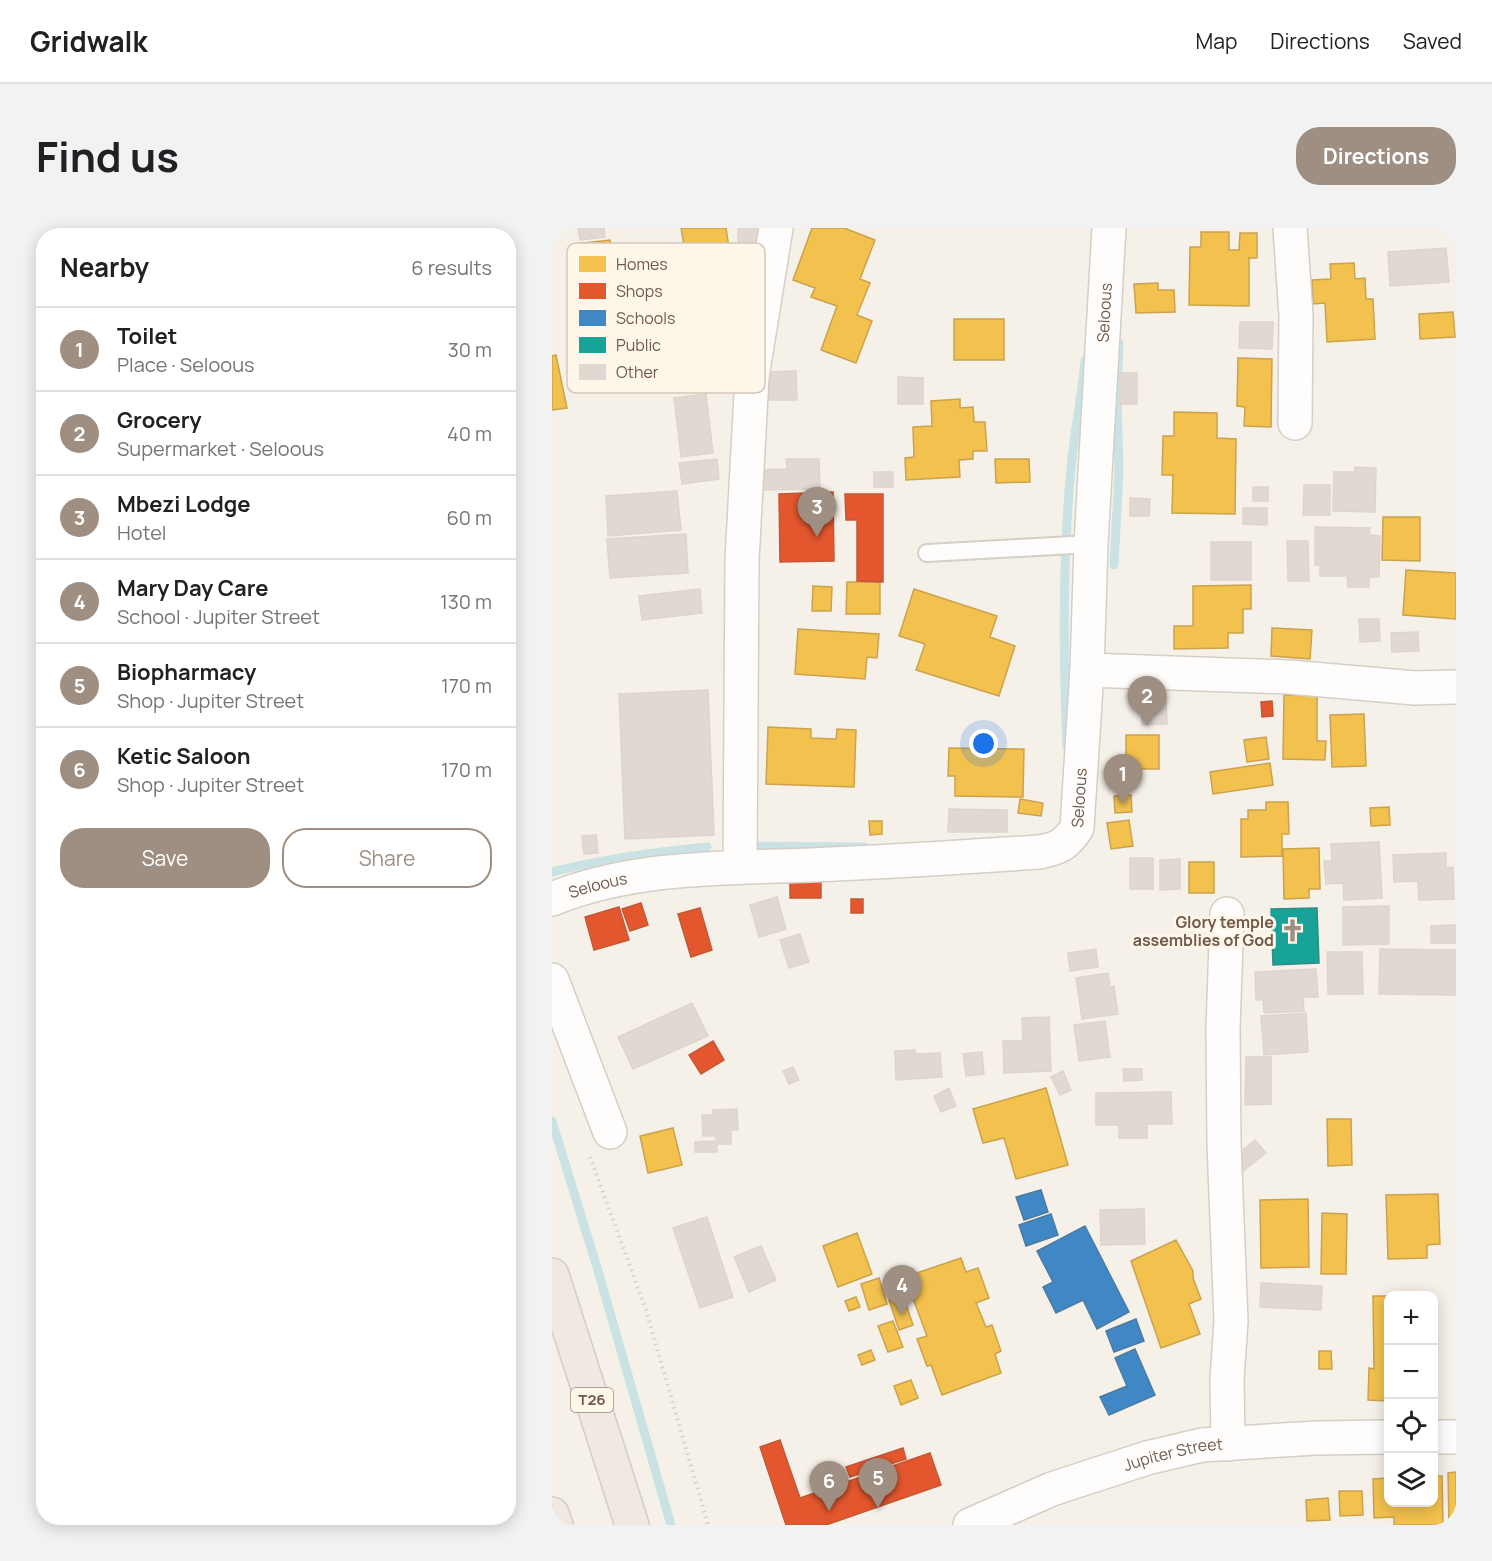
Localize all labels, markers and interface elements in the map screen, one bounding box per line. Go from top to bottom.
text: Gridwalk [30,22,147,60]
text: Map [1196,27,1237,55]
text: Directions [1270,27,1370,55]
text: Saved [1403,27,1462,55]
text: Find us [36,127,179,185]
button: Directions [1296,127,1456,185]
legend [567,243,765,393]
text: Nearby [60,249,149,285]
text: Homes [616,253,668,275]
text: 6 results [411,254,492,281]
text: Shops [616,280,663,302]
street label: Seloous [1091,282,1117,343]
text: Schools [616,307,675,329]
text: Toilet [117,321,177,351]
text: Public [616,334,661,356]
text: 1 [75,336,84,363]
text: 30 m [448,336,492,363]
text: Place · Seloous [117,351,255,378]
text: Other [616,361,659,383]
text: Grocery [117,405,202,435]
text: 2 [74,420,85,447]
text: 40 m [447,420,492,447]
text: Supermarket · Seloous [117,435,324,462]
pin: 3 [798,488,836,537]
text: Mbezi Lodge [117,489,251,519]
text: 3 [74,504,85,531]
text: 60 m [446,504,492,531]
text: Hotel [117,519,167,546]
text: Mary Day Care [117,573,268,603]
text: 4 [73,588,86,615]
text: 130 m [440,588,492,615]
text: School · Jupiter Street [117,603,320,630]
text: Biopharmacy [117,657,256,687]
text: 5 [74,672,85,699]
text: 170 m [441,672,492,699]
pin: 2 [1128,676,1166,726]
text: Shop · Jupiter Street [117,687,304,714]
your location [969,729,998,758]
text: Ketic Saloon [117,741,251,771]
pin: 1 [1104,754,1142,804]
text: 6 [73,756,86,783]
text: 170 m [441,756,492,783]
street label: Seloous [1066,767,1092,828]
text: Shop · Jupiter Street [117,771,304,798]
button: Save [60,828,270,888]
button: Share [282,828,492,888]
street label: Seloous [566,867,629,903]
place label: Glory temple assemblies of God [1133,911,1274,951]
church icon: Glory temple assemblies of God [1279,918,1305,944]
pin: 4 [882,1266,922,1315]
map controls [1384,1291,1438,1507]
button: + [1384,1291,1438,1345]
button: − [1384,1345,1438,1399]
road number: T26 [571,1388,613,1412]
button: locate [1384,1399,1438,1453]
street label: Jupiter Street [1120,1433,1223,1476]
button: layers [1384,1453,1438,1507]
pin: 5 [858,1458,898,1508]
pin: 6 [810,1462,848,1511]

